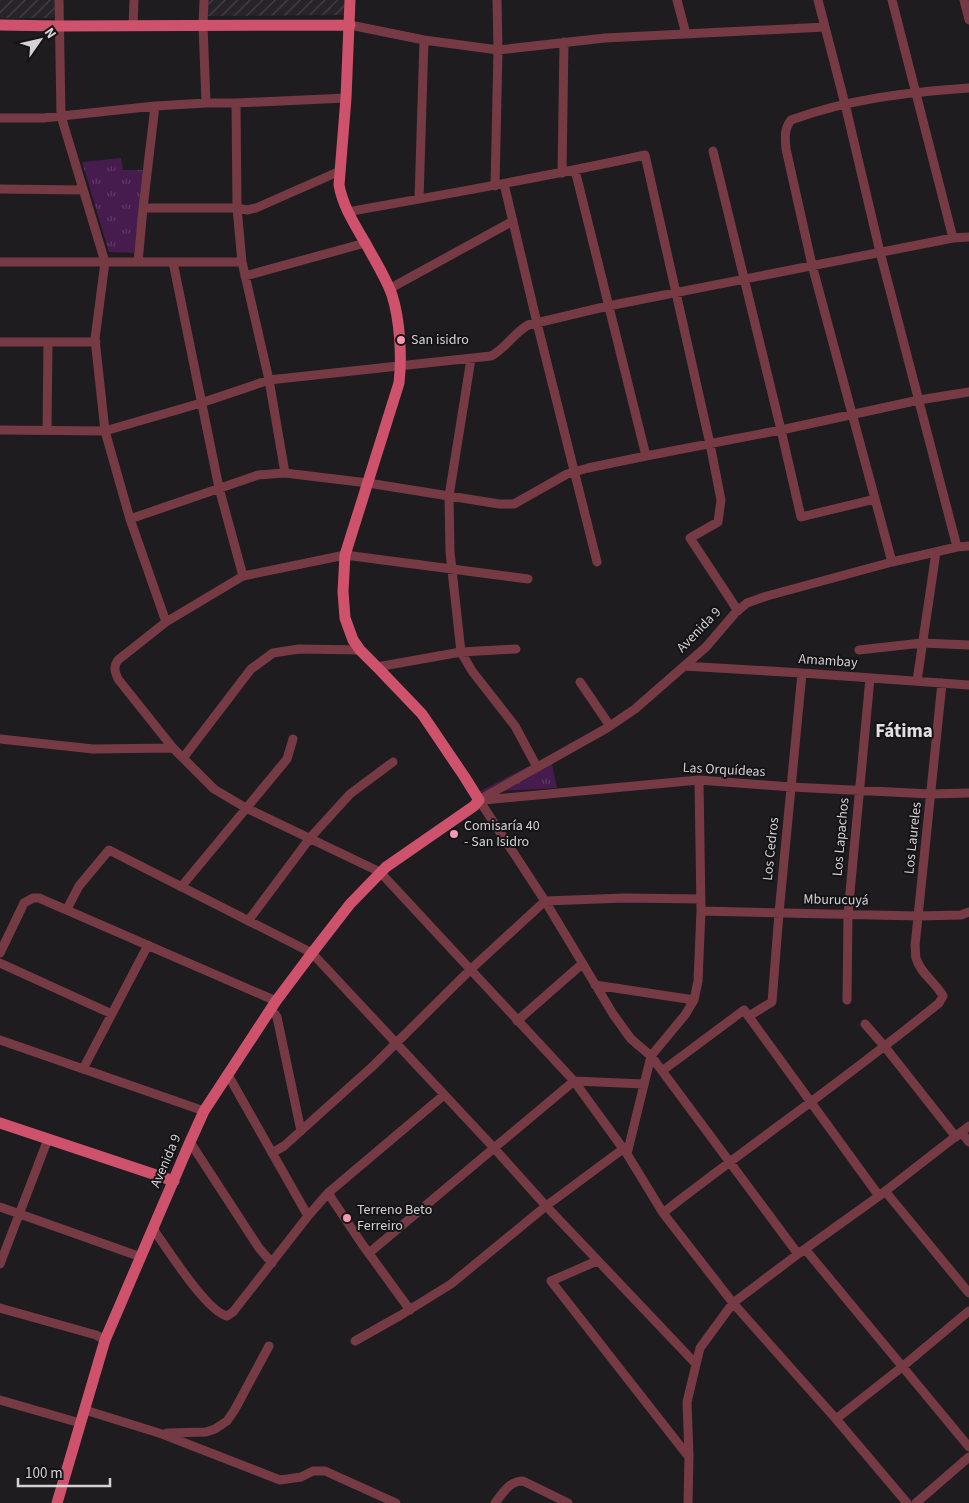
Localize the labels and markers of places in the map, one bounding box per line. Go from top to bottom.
place label: San isidro [411,330,469,350]
marker: San isidro [395,334,407,346]
place label: Comisaría 40 - San Isidro [464,816,540,852]
marker: Comisaría 40 - San Isidro [448,828,460,840]
place label: Terreno Beto Ferreiro [357,1200,432,1236]
marker: Terreno Beto Ferreiro [341,1212,353,1224]

